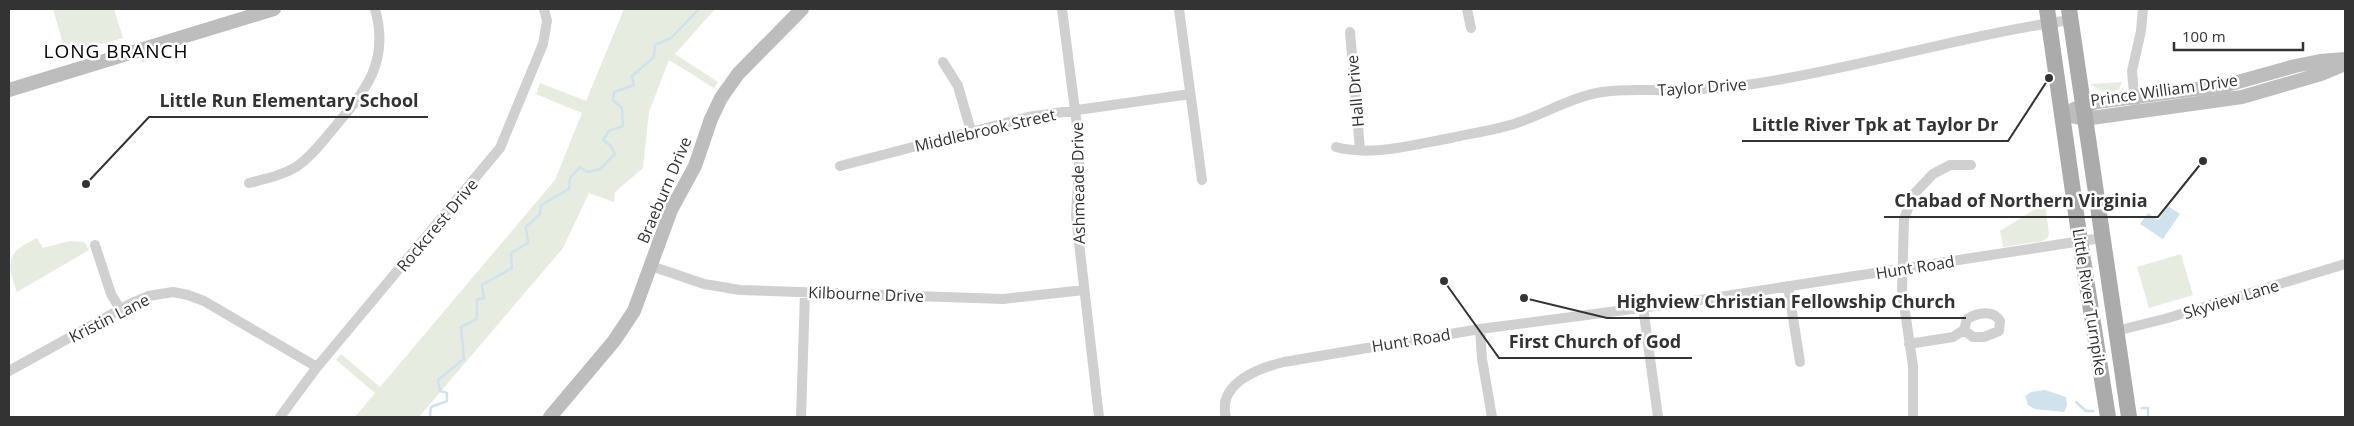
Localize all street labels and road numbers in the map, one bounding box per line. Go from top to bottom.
street label: Hall Drive [1341,54,1369,128]
street label: Prince William Drive [2089,69,2239,111]
street label: Taylor Drive [1657,73,1747,101]
street label: Middlebrook Street [912,103,1058,157]
street label: Ashmeade Drive [1066,122,1090,244]
street label: Braeburn Drive [632,133,696,247]
street label: Rockcrest Drive [391,174,483,276]
street label: Little River Turnpike [2067,227,2113,377]
street label: Hunt Road [1874,250,1956,284]
street label: Skyview Lane [2181,274,2281,324]
street label: Kilbourne Drive [808,281,924,307]
street label: Kristin Lane [65,288,153,348]
street label: Hunt Road [1370,323,1452,357]

